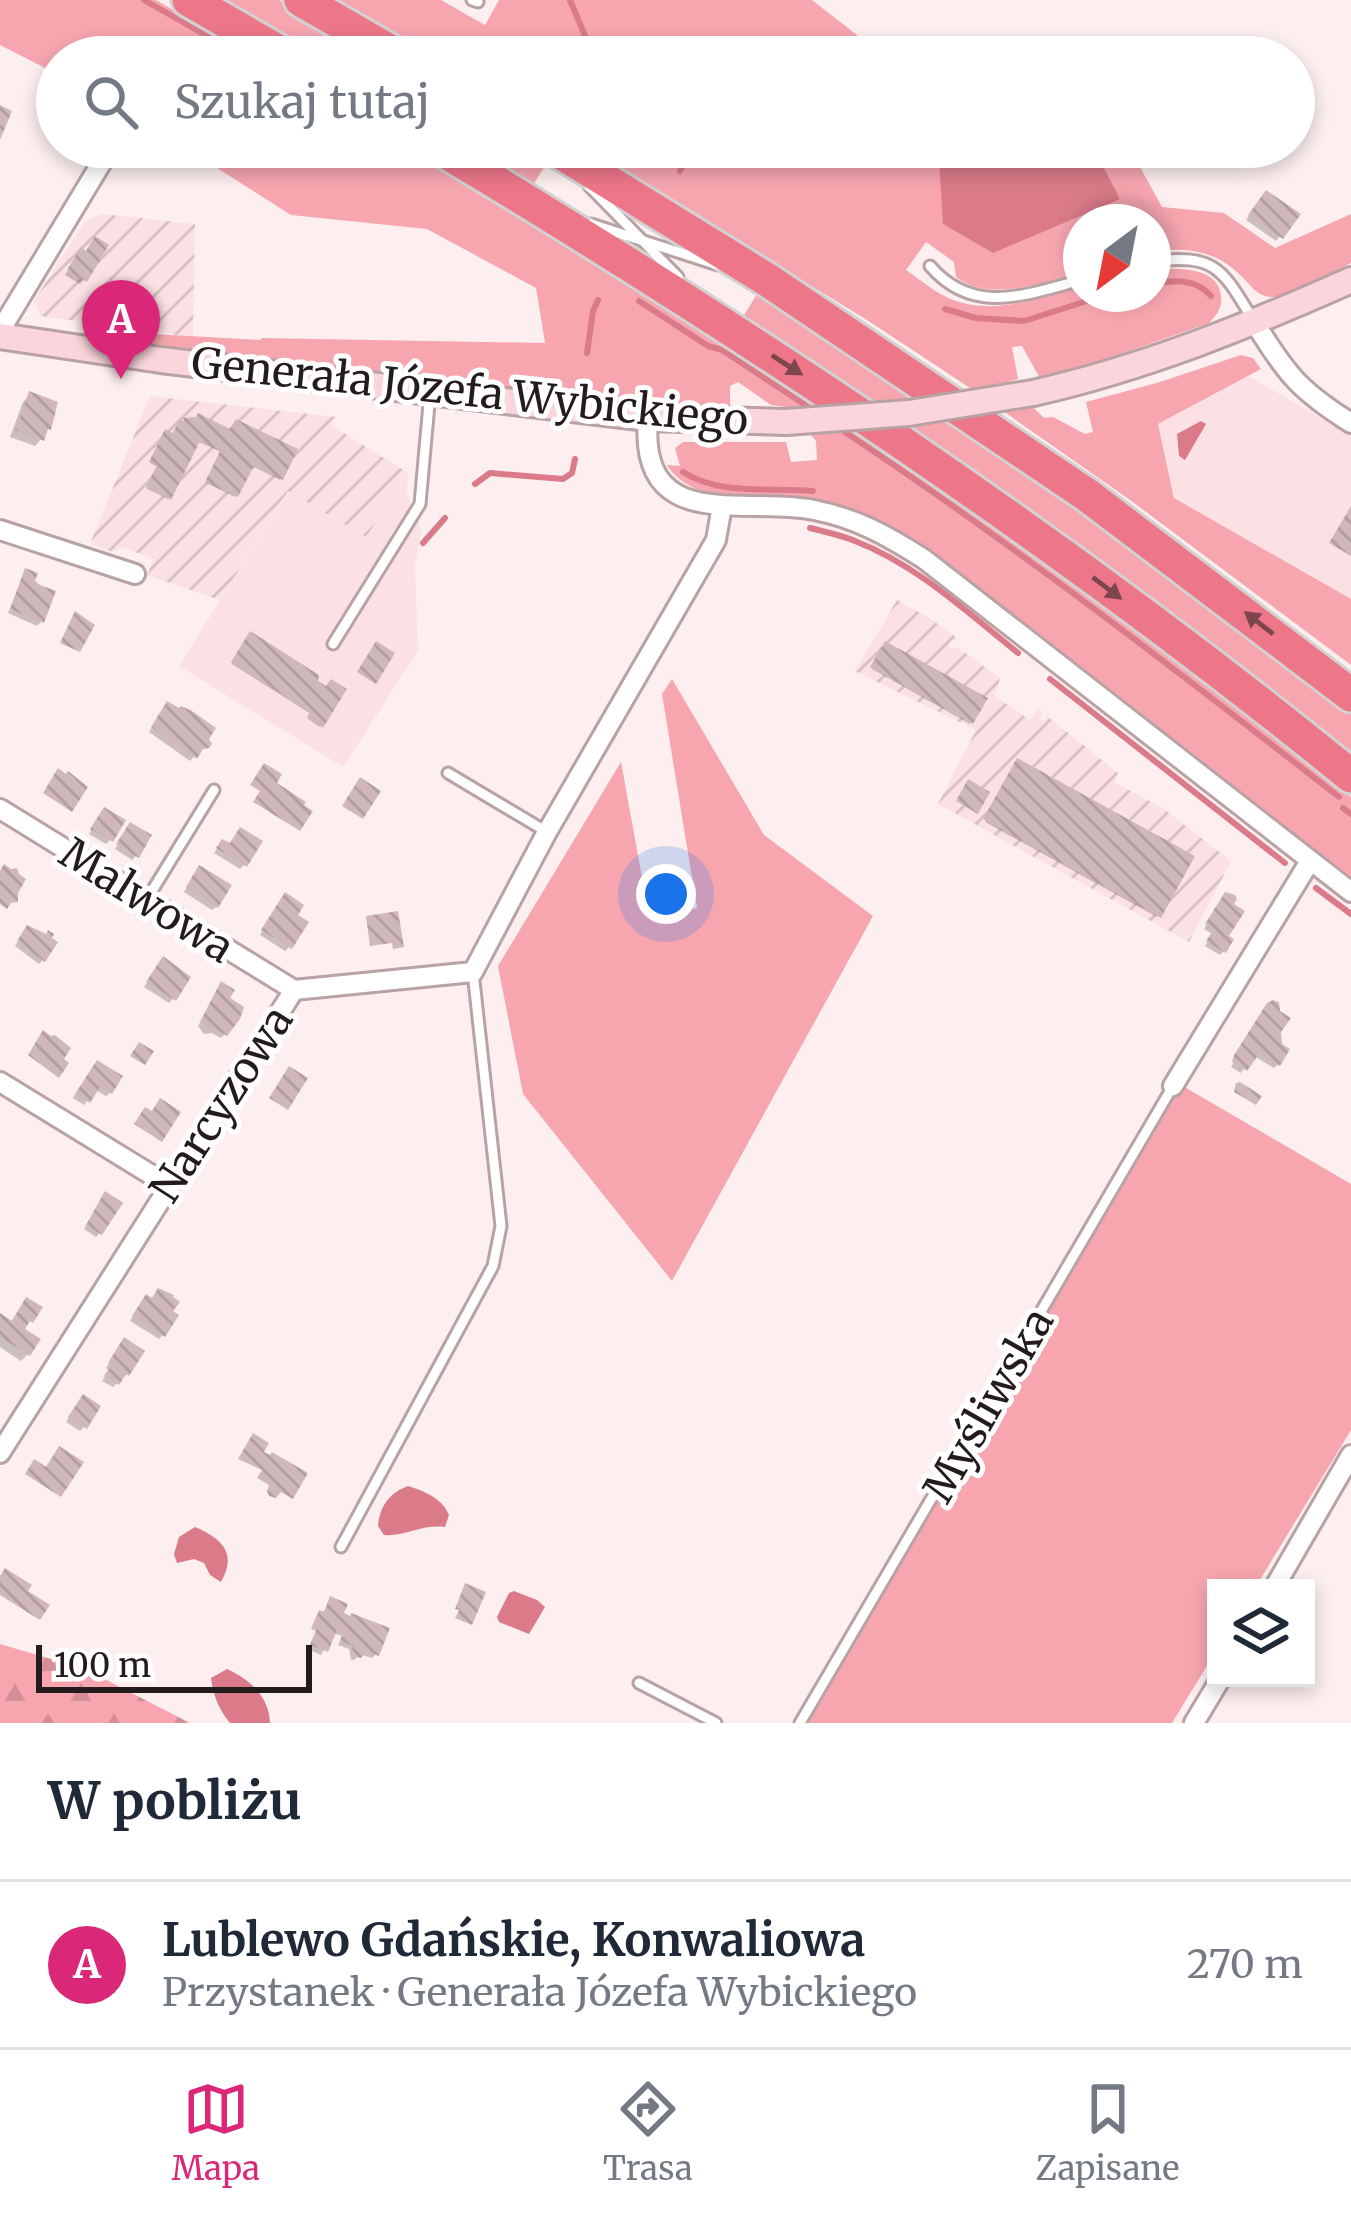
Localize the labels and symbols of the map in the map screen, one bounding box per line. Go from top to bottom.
north arrow [1063,204,1171,312]
pin: A [82,280,160,379]
street label: Generała Józefa Wybickiego [189,336,751,447]
one-way arrow [770,353,803,375]
one-way arrow [1091,575,1122,599]
one-way arrow [1243,612,1274,636]
street label: Malwowa [51,826,243,974]
your location [636,864,696,924]
street label: Narcyzowa [138,996,304,1212]
street label: Myśliwska [912,1299,1064,1511]
scale bar [36,1639,312,1692]

